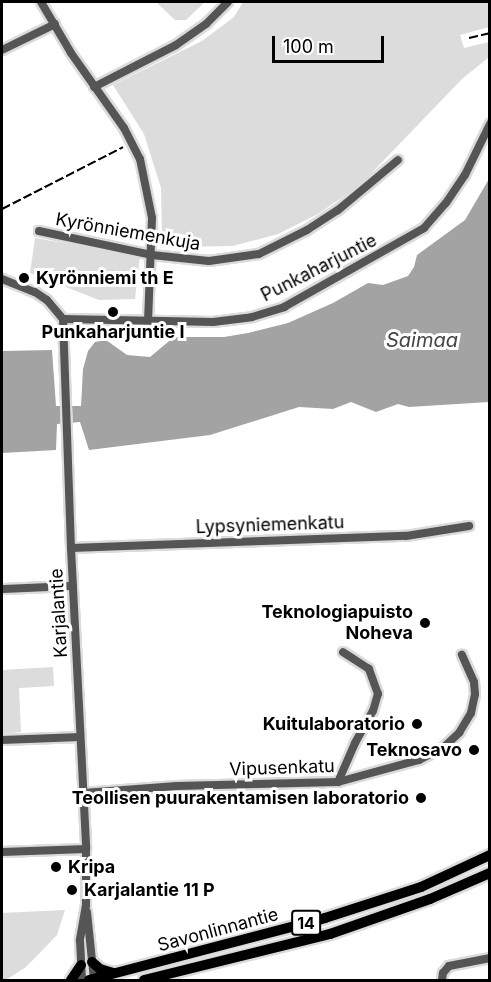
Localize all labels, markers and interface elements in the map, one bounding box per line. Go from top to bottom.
scale bar [275,24,388,62]
text: 100 m [283,36,334,57]
street label: Kyrönniemenkuja [54,209,202,255]
street label: Punkaharjuntie [258,230,380,306]
place label: Kyrönniemi th E [36,267,174,289]
marker: Kyrönniemi th E [17,271,31,285]
marker: Punkaharjuntie I [106,305,120,319]
place label: Punkaharjuntie I [41,321,185,343]
water label: Saimaa [386,328,458,352]
street label: Lypsyniemenkatu [195,512,345,538]
street label: Karjalantie [46,568,72,658]
place label: Teknologiapuisto Noheva [261,602,413,644]
marker: Teknologiapuisto Noheva [418,616,432,630]
place label: Kuitulaboratorio [263,713,405,735]
marker: Kuitulaboratorio [410,717,424,731]
place label: Teknosavo [366,739,462,761]
marker: Teknosavo [467,743,481,757]
street label: Vipusenkatu [229,755,335,781]
place label: Teollisen puurakentamisen laboratorio [72,787,409,809]
marker: Teollisen puurakentamisen laboratorio [414,791,428,805]
place label: Kripa [68,856,115,878]
marker: Kripa [49,860,63,874]
place label: Karjalantie 11 P [84,879,215,901]
marker: Karjalantie 11 P [65,883,79,897]
street label: Savonlinnantie [155,904,281,956]
road number: 14 [291,910,321,936]

